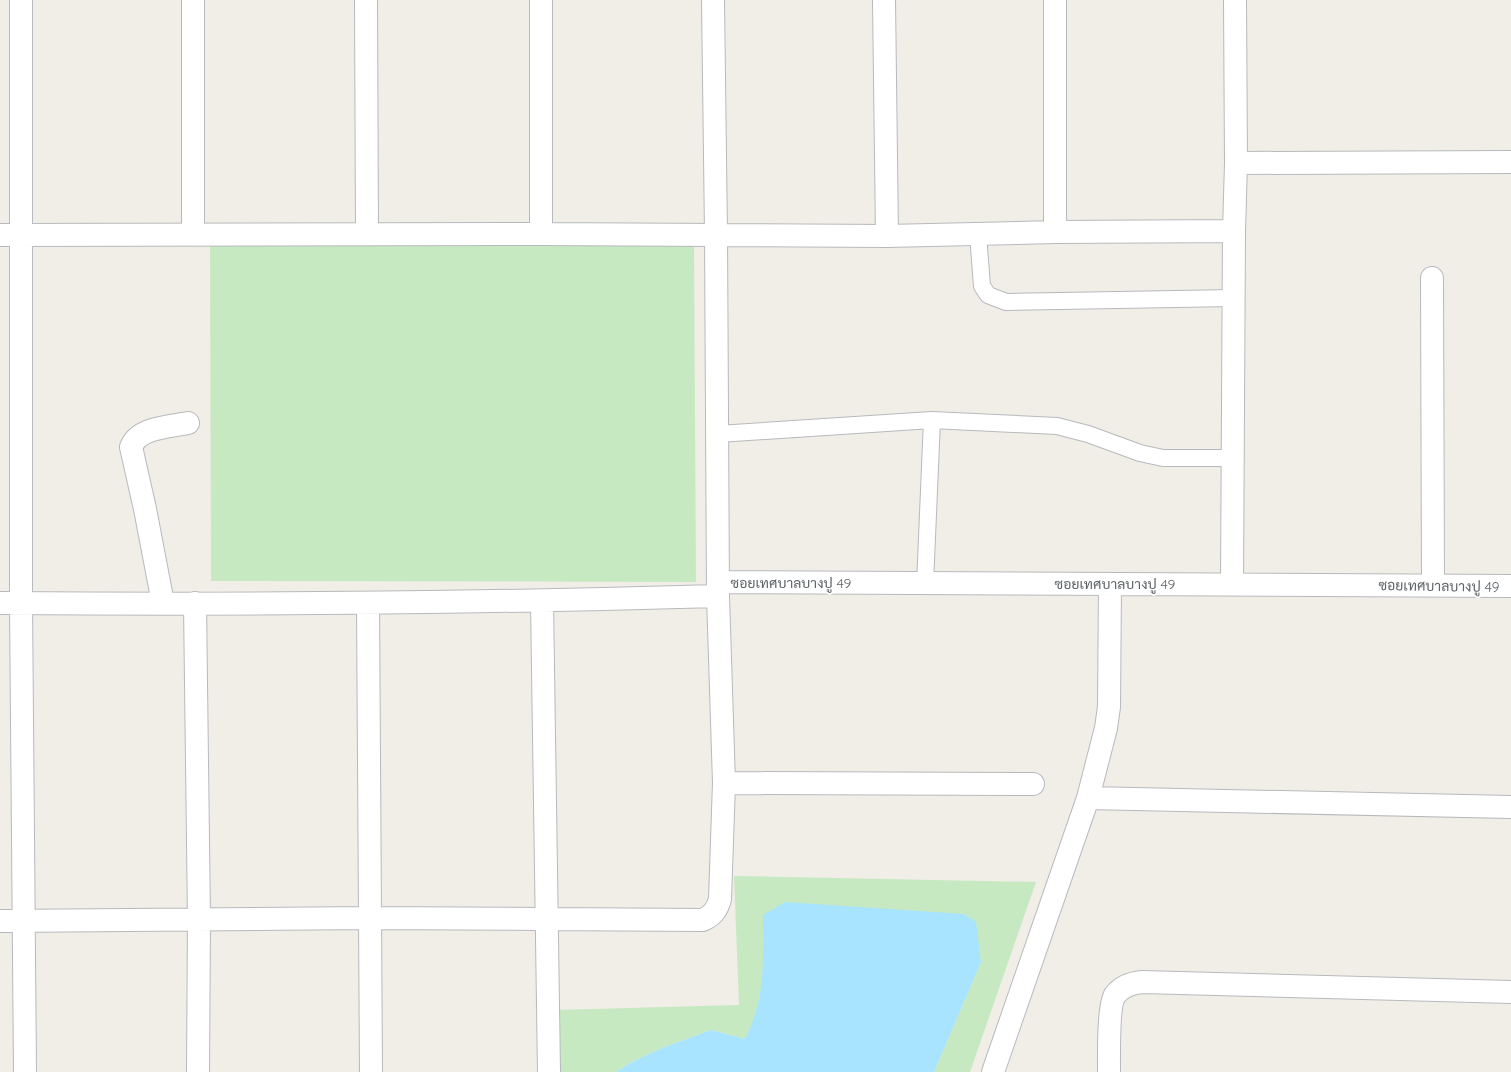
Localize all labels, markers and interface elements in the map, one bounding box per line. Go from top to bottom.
street label: ซอยเทศบาลบางปู 49 [731,574,852,593]
street label: ซอยเทศบาลบางปู 49 [1055,575,1176,594]
street label: ซอยเทศบาลบางปู 49 [1378,576,1500,597]

